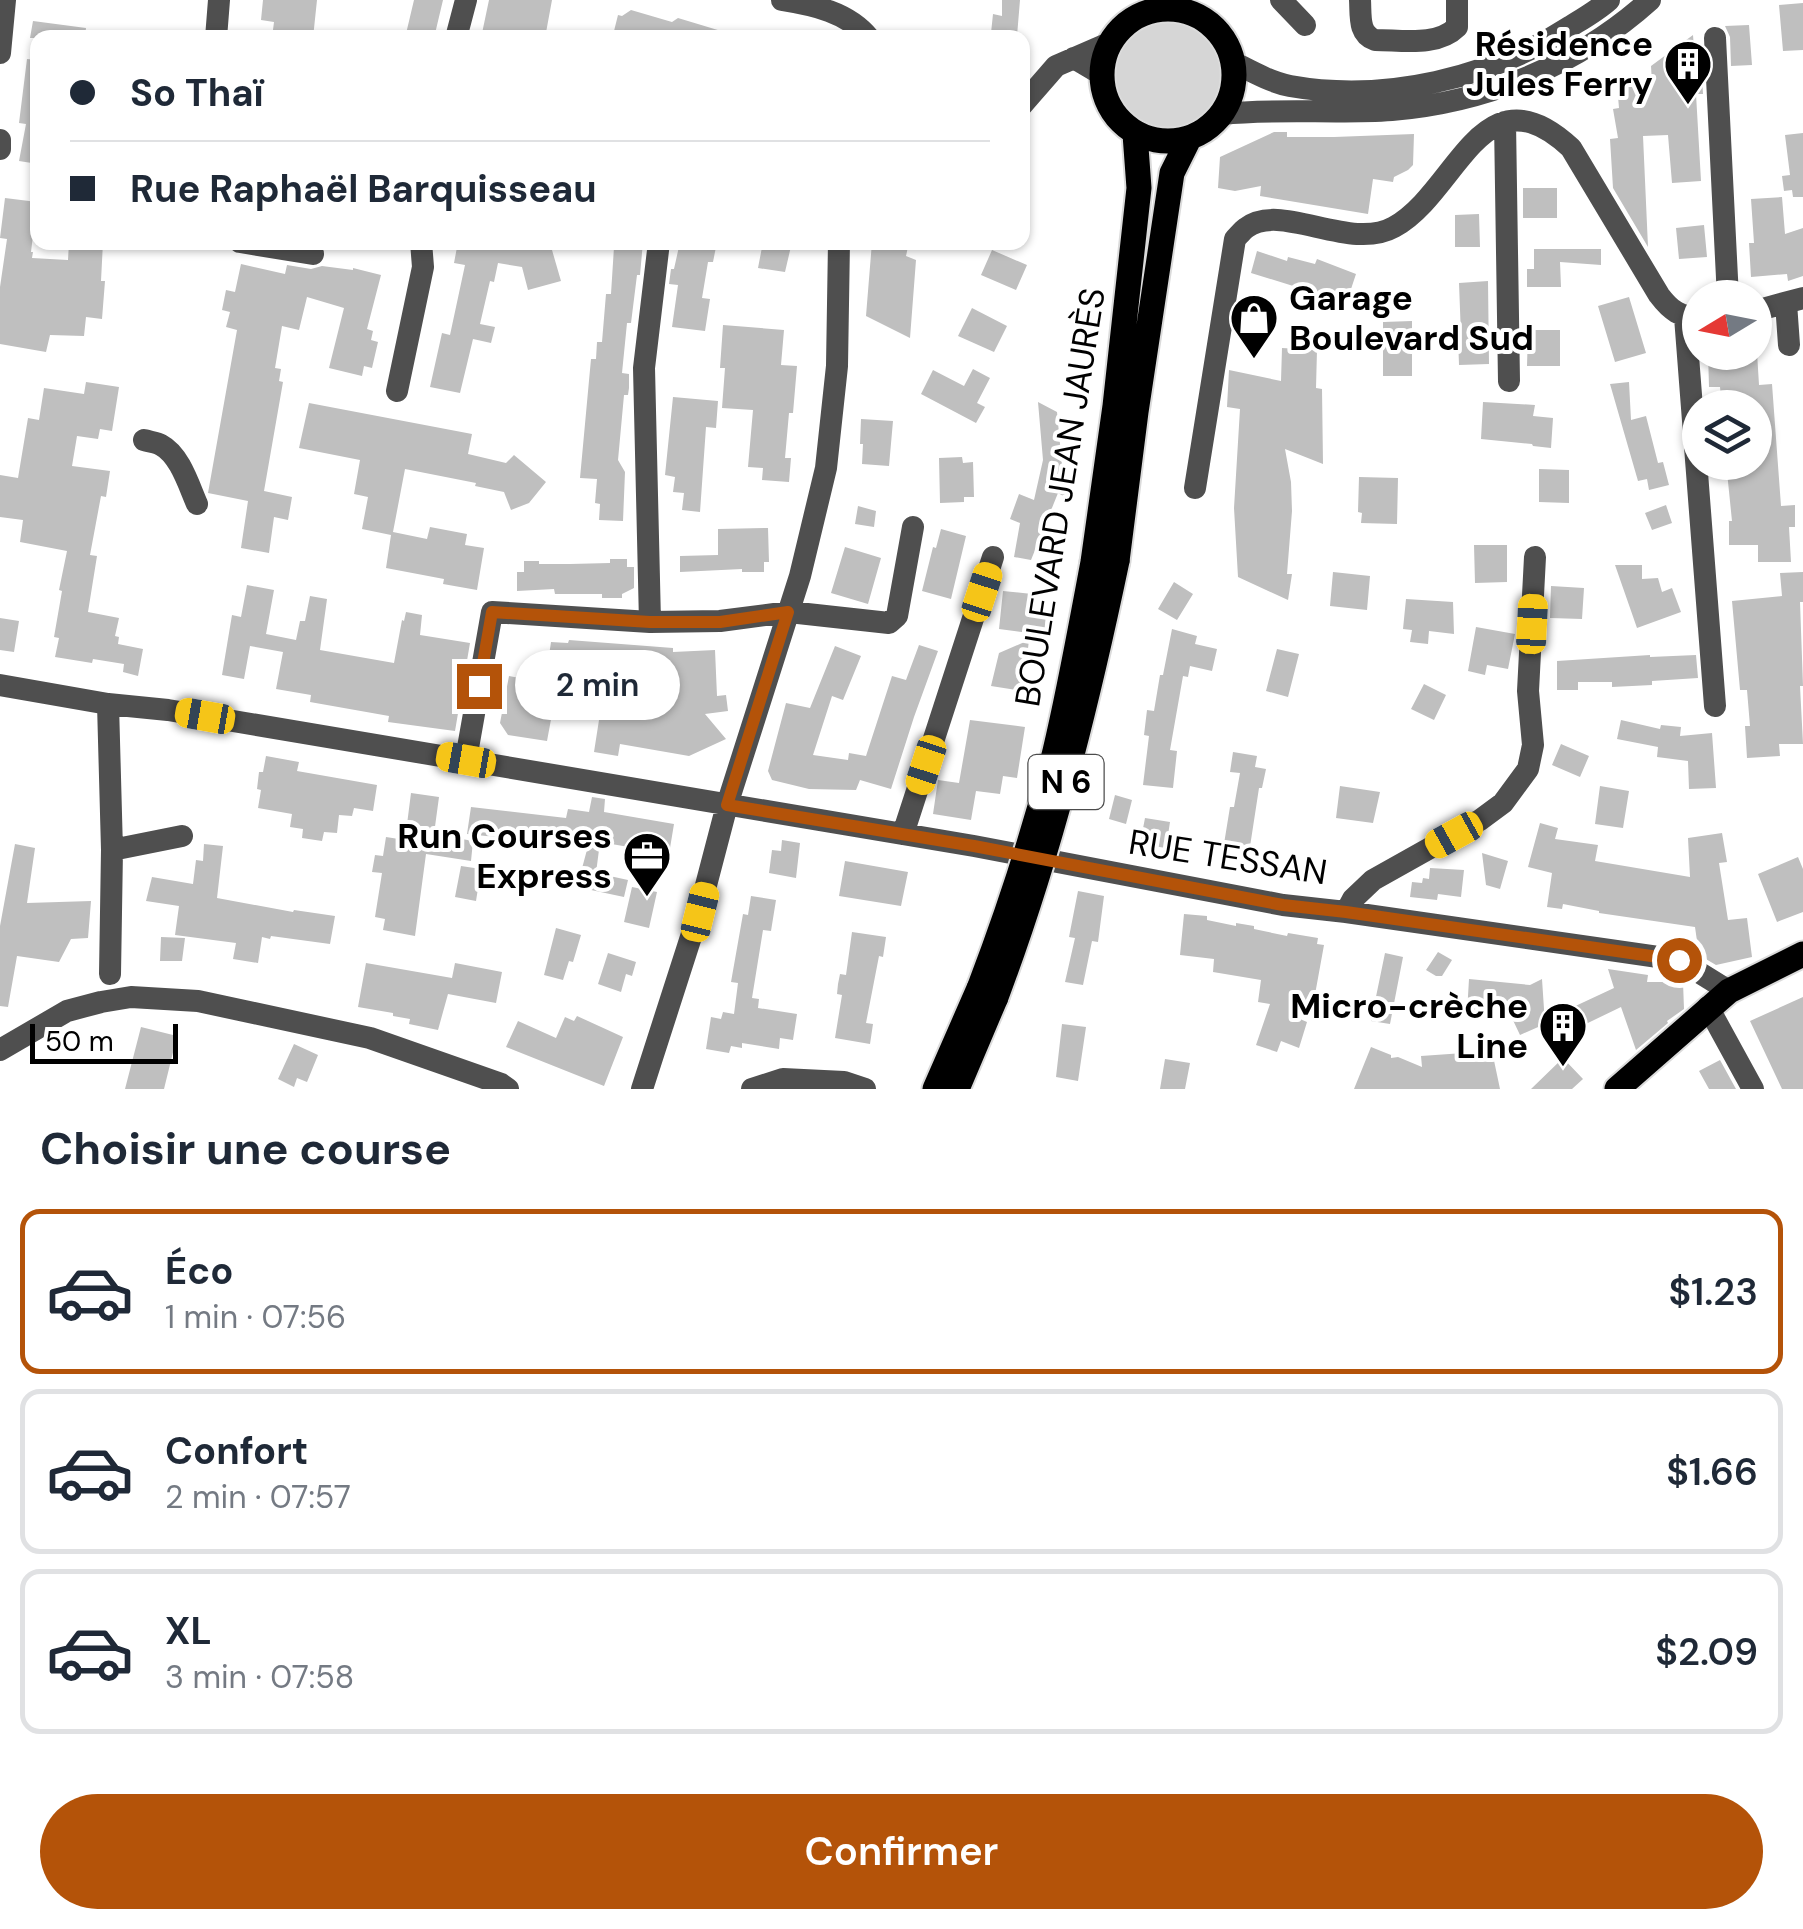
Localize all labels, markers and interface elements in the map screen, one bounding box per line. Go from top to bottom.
place label: Résidence Jules Ferry [1466,21,1653,107]
building icon: Résidence Jules Ferry [1662,38,1714,106]
text: So Thaï [130,68,264,118]
text: Rue Raphaël Barquisseau [130,164,597,214]
place label: Garage Boulevard Sud [1289,275,1534,361]
north arrow [1682,280,1772,370]
map controls [1682,280,1772,480]
street label: BOULEVARD JEAN JAURÈS [1004,284,1116,710]
shop icon: Garage Boulevard Sud [1228,292,1280,360]
button: layers [1682,390,1772,480]
car [958,559,1006,625]
car [1515,593,1549,655]
callout: 2 min [514,651,679,721]
route end [457,664,502,709]
text: 2 min [556,664,639,706]
car [173,696,237,736]
car [902,732,950,798]
car [434,740,498,780]
road number: N 6 [1028,755,1104,809]
car [1420,807,1488,863]
place label: Run Courses Express [397,813,612,899]
street label: RUE TESSAN [1126,819,1330,895]
office icon: Run Courses Express [621,830,673,898]
car [678,879,722,945]
route start [1657,938,1702,983]
place label: Micro-crèche Line [1290,983,1528,1069]
building icon: Micro-crèche Line [1537,1000,1589,1068]
scale bar [30,1019,178,1064]
text: 50 m [45,1023,114,1060]
text: Choisir une course [40,1119,451,1178]
text: Éco [165,1246,233,1296]
icon: car [45,1247,135,1337]
text: $1.23 [1668,1267,1758,1317]
text: 1 min · 07:56 [165,1296,346,1338]
text: Confort [165,1426,308,1476]
icon: car [45,1427,135,1517]
text: $1.66 [1666,1447,1758,1497]
text: 2 min · 07:57 [165,1476,351,1518]
text: XL [165,1606,212,1656]
icon: car [45,1607,135,1697]
text: $2.09 [1655,1627,1758,1677]
text: 3 min · 07:58 [165,1656,354,1698]
button: Confirmer [40,1794,1763,1909]

